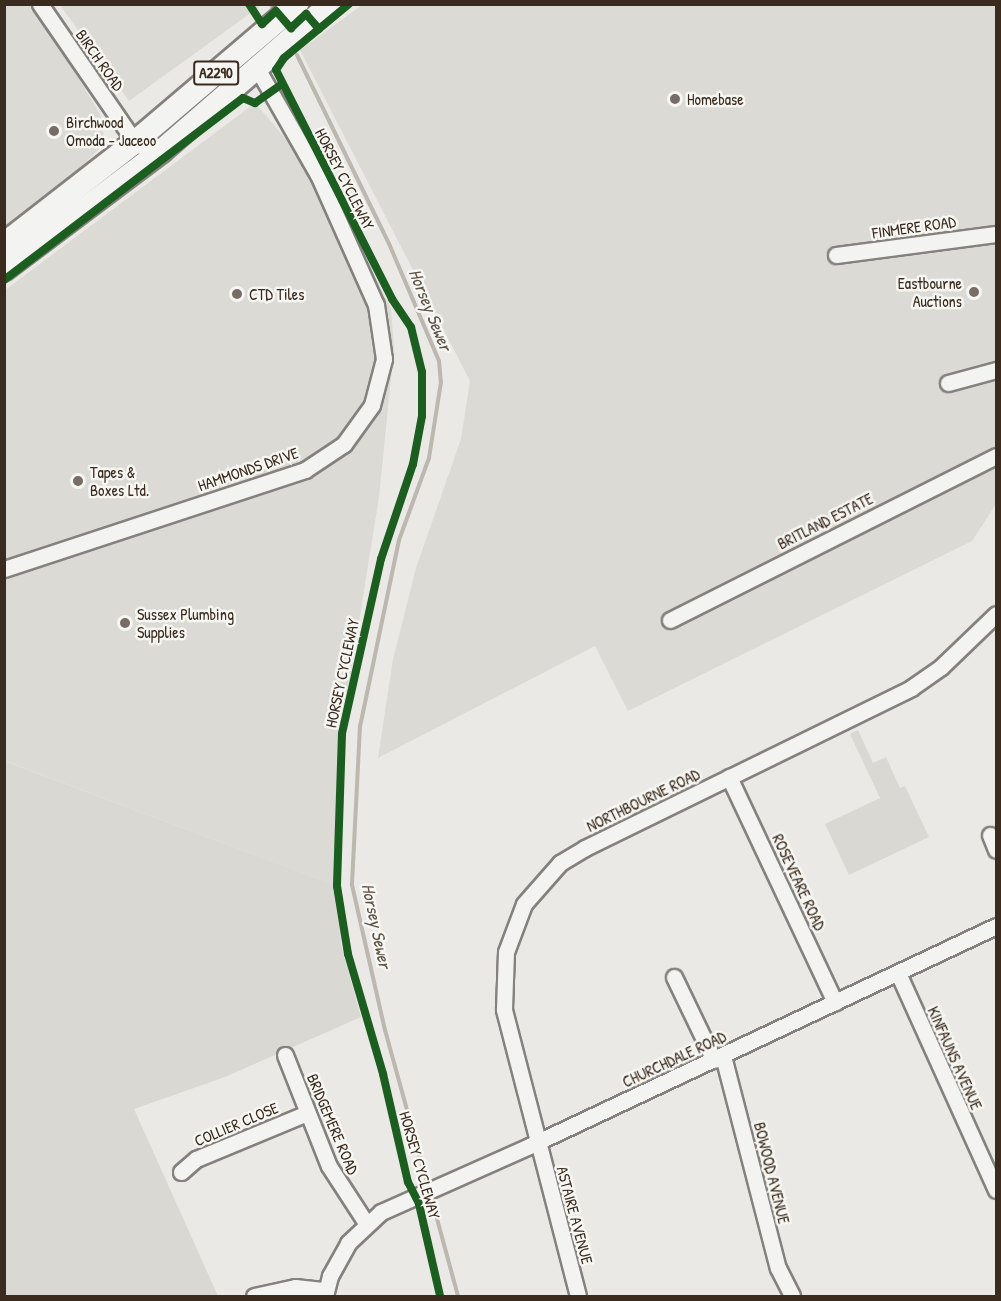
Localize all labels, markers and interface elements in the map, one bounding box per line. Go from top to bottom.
street label: BIRCH ROAD [72,26,128,94]
road number: A2290 [192,61,240,85]
place label: Homebase [687,89,744,109]
marker: Homebase [668,92,682,106]
place label: Birchwood Omoda - Jaceoo [66,112,156,150]
marker: Birchwood Omoda - Jaceoo [47,124,61,138]
street label: HORSEY CYCLEWAY [311,125,379,233]
street label: FINMERE ROAD [871,212,957,242]
water label: Horsey Sewer [404,266,456,354]
place label: Eastbourne Auctions [898,273,962,311]
place label: CTD Tiles [249,284,304,304]
marker: Eastbourne Auctions [967,285,981,299]
marker: CTD Tiles [230,287,244,301]
street label: HAMMONDS DRIVE [195,443,301,495]
place label: Tapes & Boxes Ltd. [90,462,149,500]
marker: Tapes & Boxes Ltd. [71,474,85,488]
street label: BRITLAND ESTATE [774,489,876,553]
place label: Sussex Plumbing Supplies [137,604,234,642]
marker: Sussex Plumbing Supplies [118,616,132,630]
street label: HORSEY CYCLEWAY [321,617,363,729]
street label: NORTHBOURNE ROAD [583,764,703,836]
street label: ROSEVEARE ROAD [768,831,830,933]
water label: Horsey Sewer [356,882,396,970]
street label: KINFAUNS AVENUE [924,1003,986,1113]
street label: CHURCHDALE ROAD [619,1027,729,1091]
street label: BRIDGEMERE ROAD [303,1071,363,1177]
street label: COLLIER CLOSE [191,1098,281,1150]
street label: HORSEY CYCLEWAY [395,1109,445,1221]
street label: BOWOOD AVENUE [750,1120,794,1226]
street label: ASTAIRE AVENUE [553,1164,597,1266]

